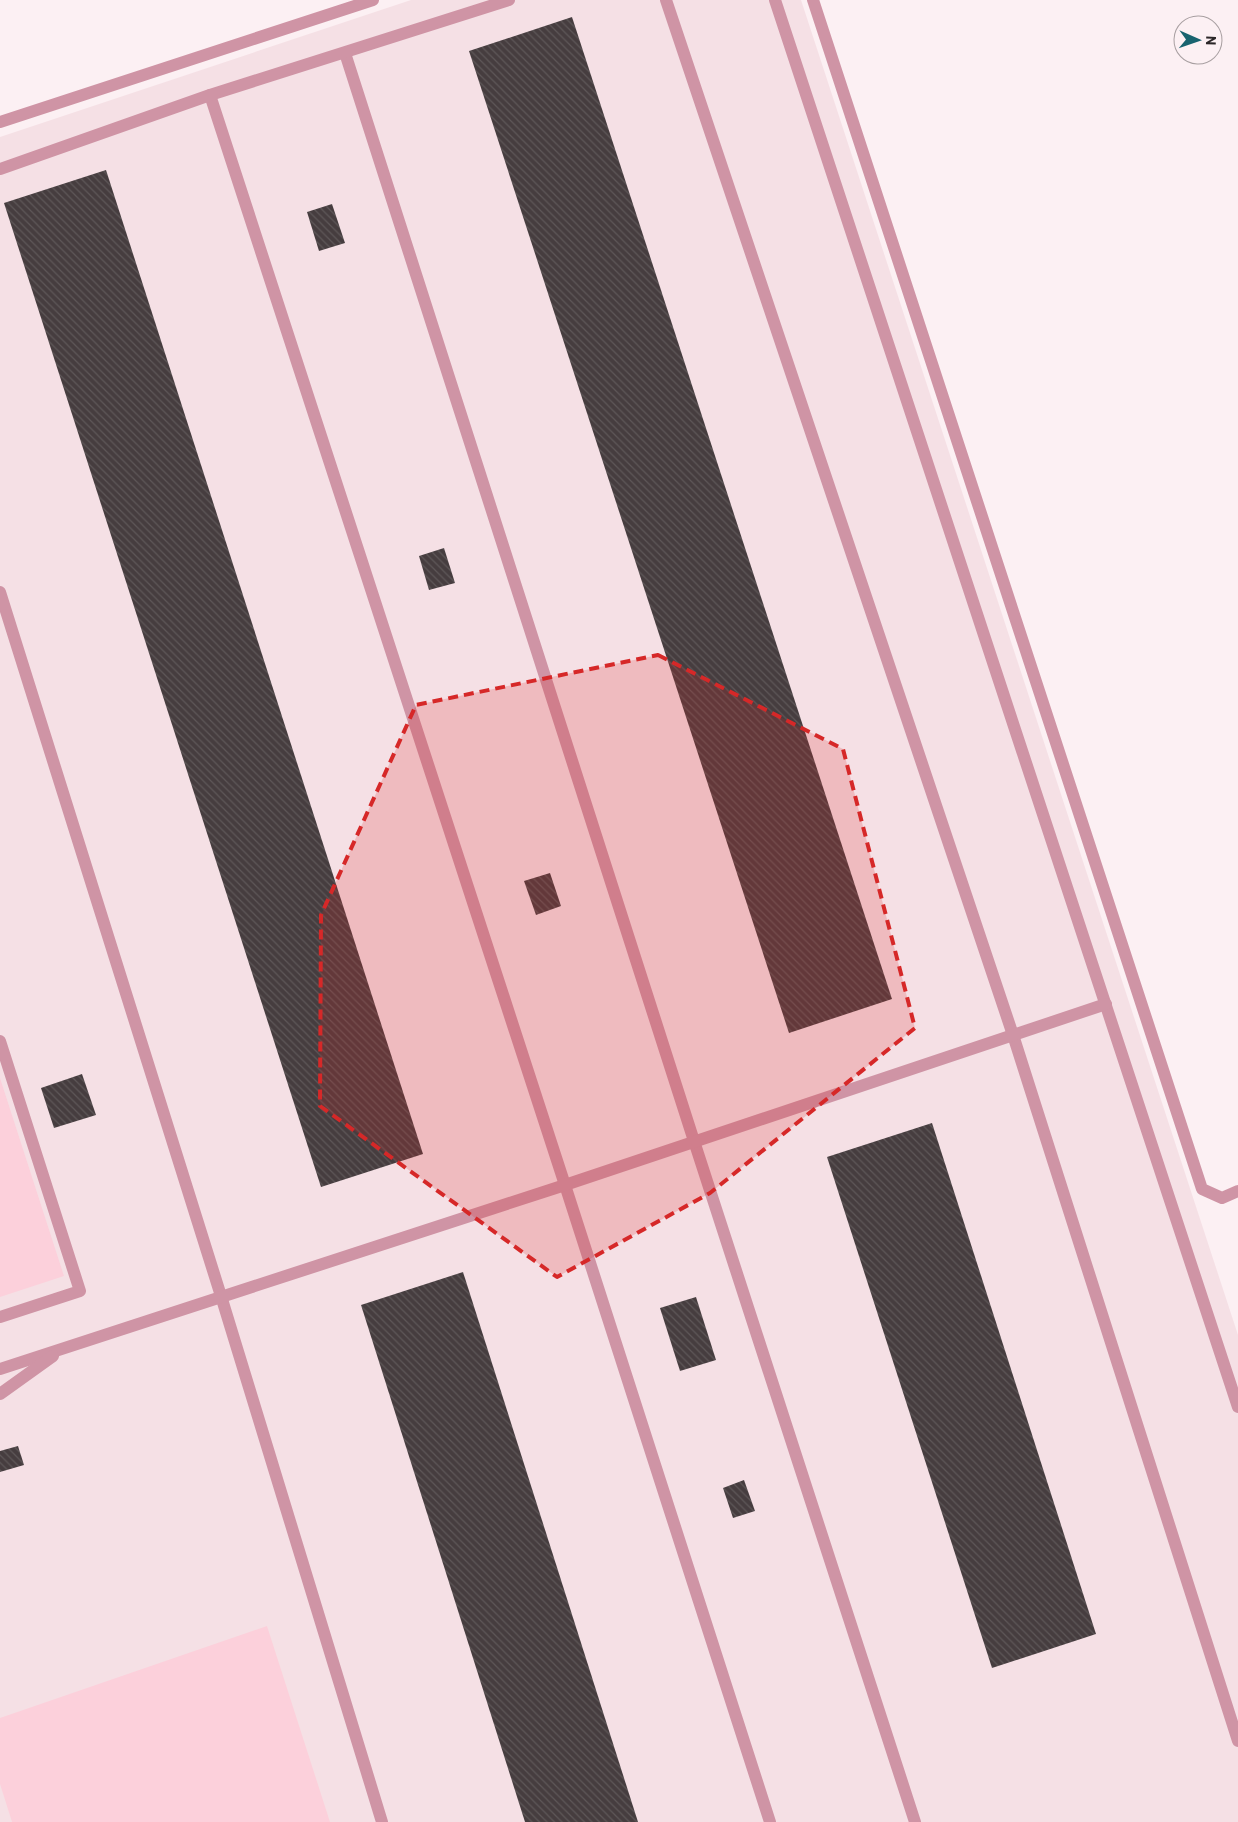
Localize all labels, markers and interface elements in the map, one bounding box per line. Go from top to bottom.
north arrow [1173,15,1223,65]
text: N [1203,36,1220,45]

